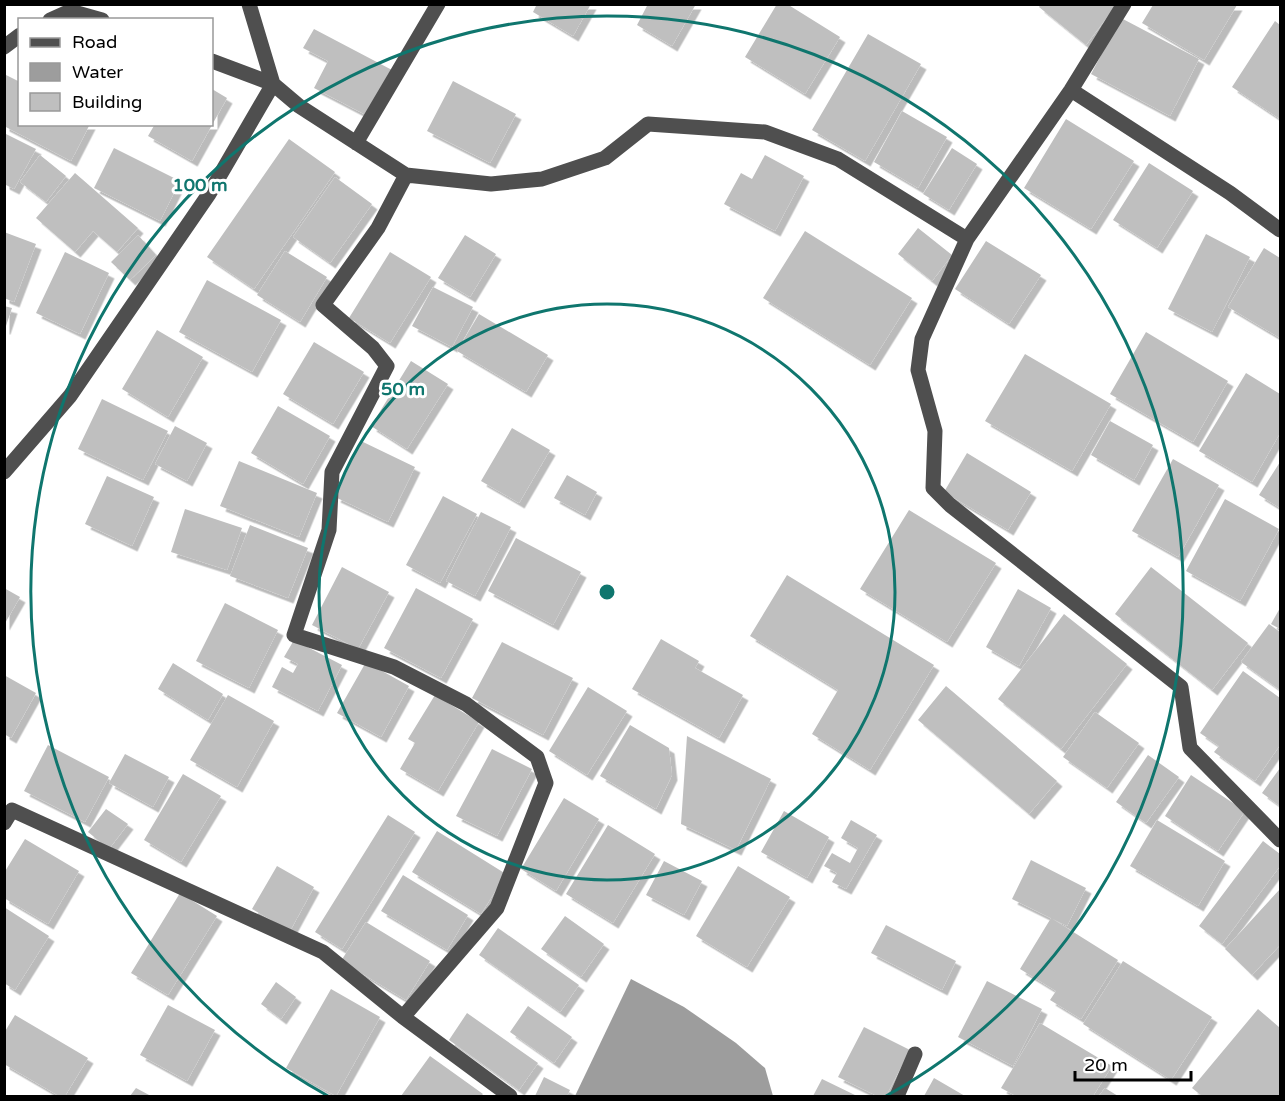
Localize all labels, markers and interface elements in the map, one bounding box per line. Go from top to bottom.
legend [18,18,213,126]
text: Road [72,31,117,53]
text: Water [72,61,123,83]
text: Building [72,91,142,113]
text: 100 m [172,174,228,196]
text: 50 m [381,378,425,400]
centre of rings [597,582,617,602]
scale bar [1075,1044,1190,1082]
text: 20 m [1084,1054,1128,1076]

